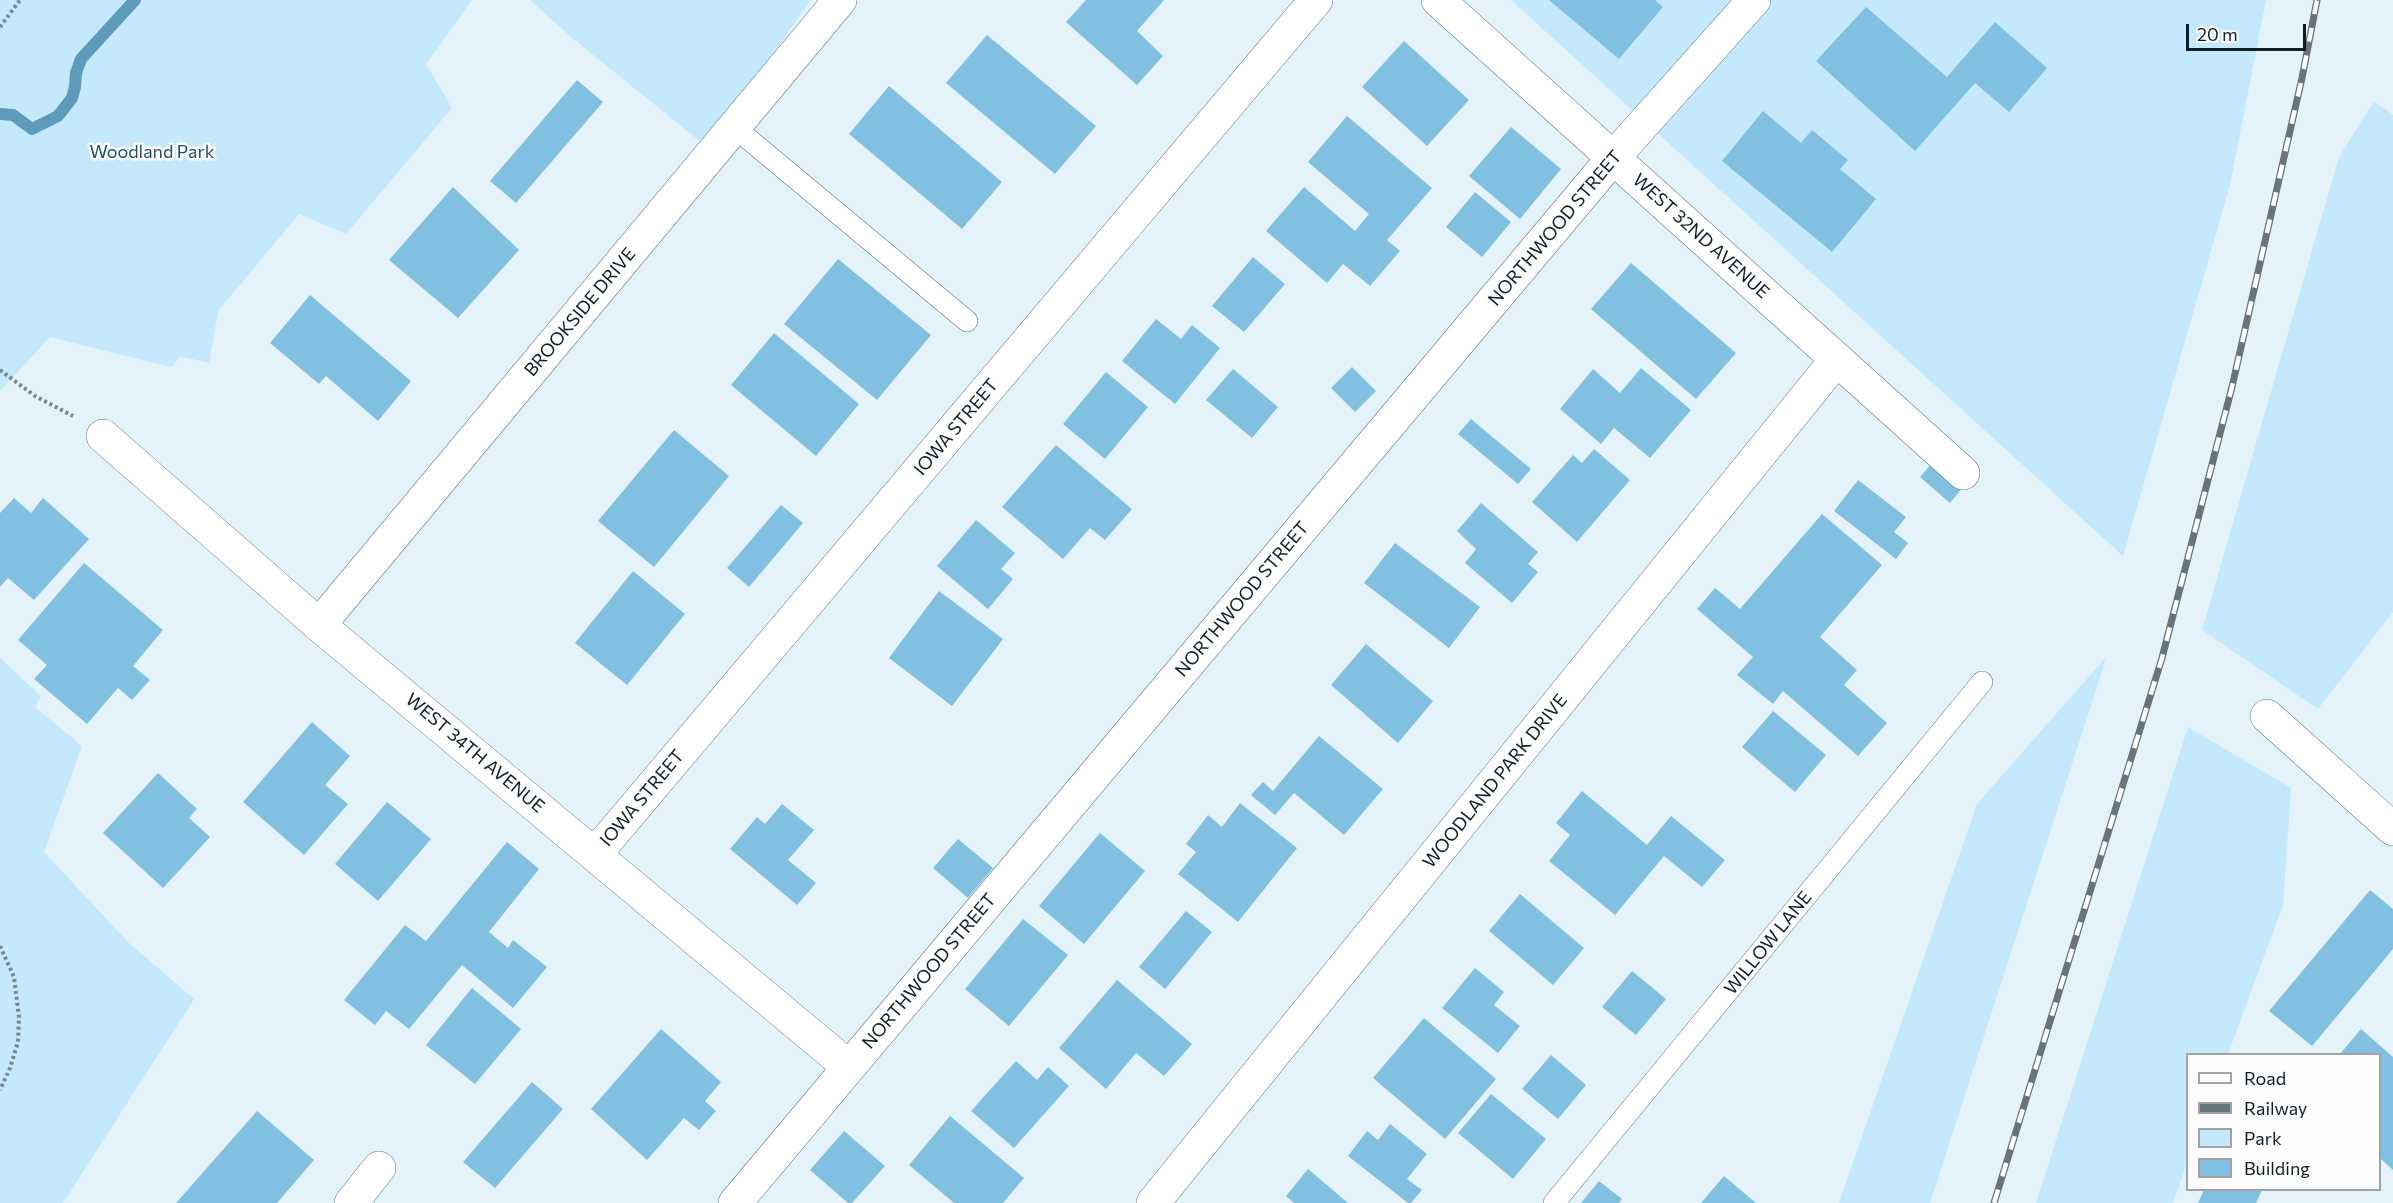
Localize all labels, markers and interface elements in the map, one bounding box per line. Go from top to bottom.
scale bar [2189,12,2309,50]
text: 20 m [2197,23,2238,45]
park label: Woodland Park [90,141,214,163]
street label: NORTHWOOD STREET [1484,146,1626,310]
street label: WEST 32ND AVENUE [1628,169,1774,303]
street label: BROOKSIDE DRIVE [520,243,640,381]
street label: IOWA STREET [909,374,1003,480]
street label: NORTHWOOD STREET [1171,517,1313,681]
street label: WEST 34TH AVENUE [401,689,549,817]
street label: WOODLAND PARK DRIVE [1418,690,1572,872]
street label: IOWA STREET [595,745,689,851]
street label: WILLOW LANE [1720,887,1816,999]
street label: NORTHWOOD STREET [858,889,1000,1053]
legend [2186,1053,2381,1191]
text: Road [2244,1067,2286,1089]
text: Railway [2244,1097,2307,1119]
text: Park [2244,1127,2282,1149]
text: Building [2244,1157,2310,1179]

